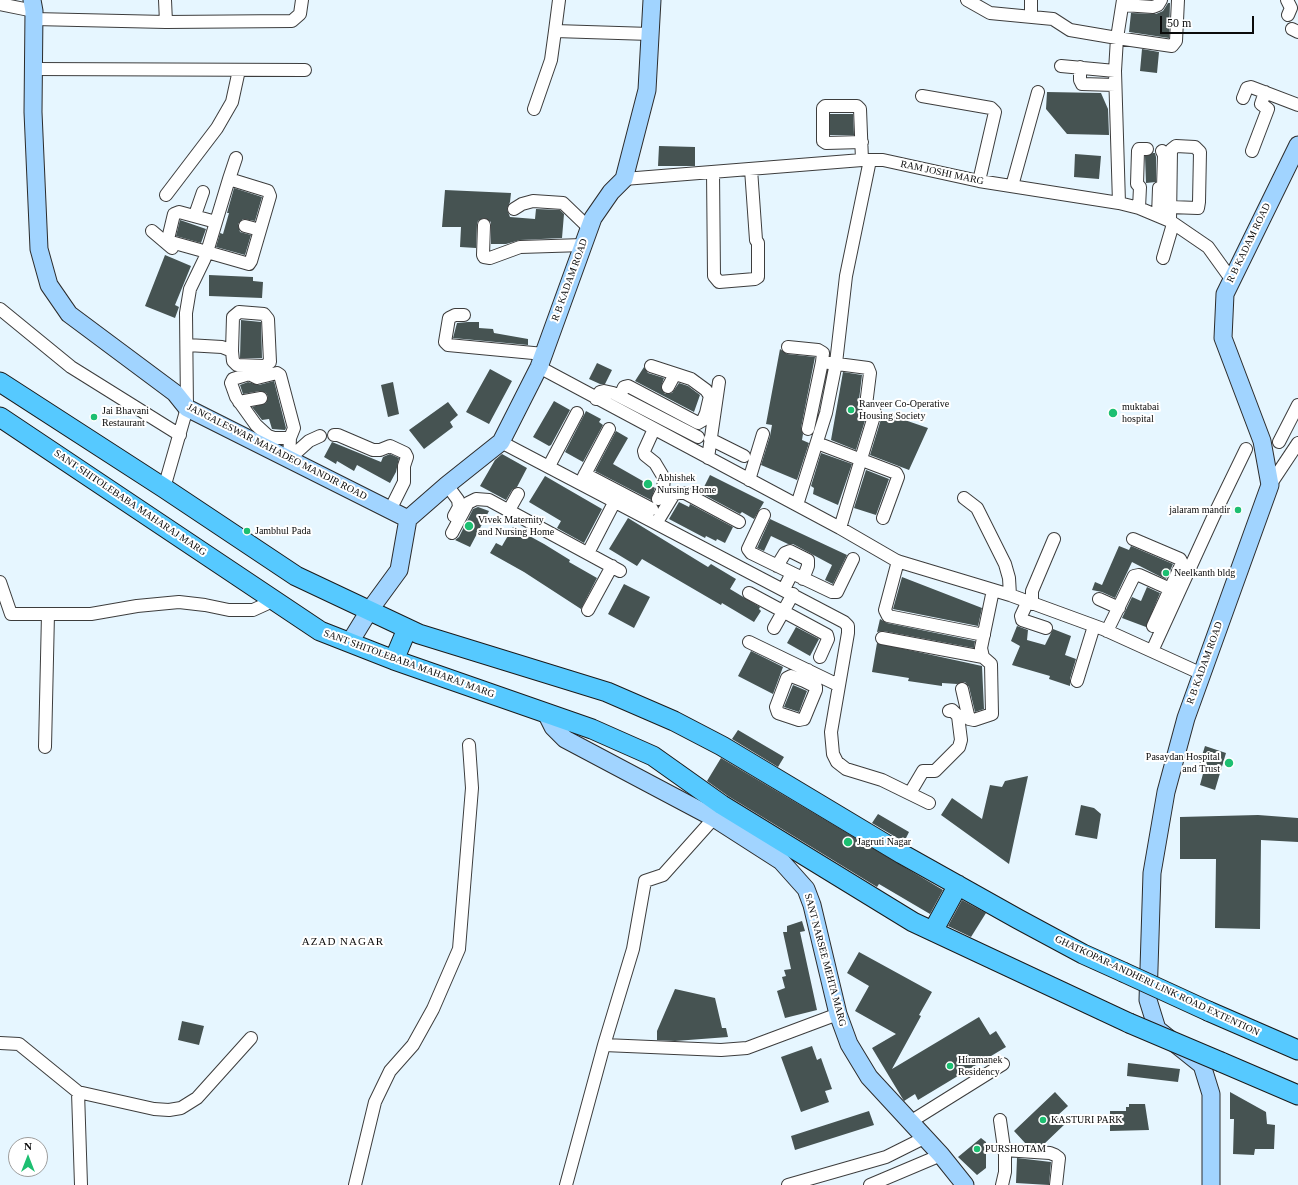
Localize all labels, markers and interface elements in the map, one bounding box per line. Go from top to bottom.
scale bar [1162,8,1256,34]
text: 50 m [1167,16,1191,30]
street label: RAM JOSHI MARG [899,158,985,188]
street label: R B KADAM ROAD [1225,201,1273,285]
street label: R B KADAM ROAD [549,237,591,323]
place label: Ranveer Co-Operative Housing Society [859,398,949,422]
street label: JANGALESWAR MAHADEO MANDIR ROAD [185,401,369,503]
place label: muktabai hospital [1122,401,1159,424]
place label: Jai Bhavani Restaurant [102,405,149,428]
marker: Ranveer Co-Operative Housing Society [846,405,856,415]
marker: muktabai hospital [1107,407,1119,419]
marker: Jai Bhavani Restaurant [89,412,99,422]
street label: SANT SHITOLEBABA MAHARAJ MARG [52,447,208,559]
place label: Abhishek Nursing Home [657,472,716,496]
marker: Abhishek Nursing Home [642,478,654,490]
place label: jalaram mandir [1169,504,1230,516]
marker: jalaram mandir [1233,505,1243,515]
place label: Vivek Maternity and Nursing Home [478,514,554,538]
marker: Vivek Maternity and Nursing Home [463,520,475,532]
place label: Jambhul Pada [255,525,311,537]
marker: Jambhul Pada [242,526,252,536]
place label: Neelkanth bldg [1174,567,1235,579]
marker: Neelkanth bldg [1161,568,1171,578]
street label: R B KADAM ROAD [1184,620,1226,706]
street label: SANT SHITOLEBABA MAHARAJ MARG [322,627,496,701]
place label: Pasaydan Hospital and Trust [1146,751,1220,774]
marker: Pasaydan Hospital and Trust [1223,757,1235,769]
marker: Jagruti Nagar [842,836,854,848]
place label: Jagruti Nagar [857,836,911,848]
street label: SANT NARSEE MEHTA MARG [801,892,849,1028]
street label: GHATKOPAR-ANDHERI LINK ROAD EXTENTION [1053,933,1261,1039]
district label: AZAD NAGAR [302,935,384,949]
place label: Hiramanek Residency [958,1054,1002,1078]
marker: Hiramanek Residency [945,1061,955,1071]
place label: KASTURI PARK [1051,1114,1123,1126]
marker: KASTURI PARK [1038,1115,1048,1125]
north arrow [8,1137,48,1177]
text: N [24,1140,32,1152]
place label: PURSHOTAM [985,1143,1046,1155]
marker: PURSHOTAM [972,1144,982,1154]

